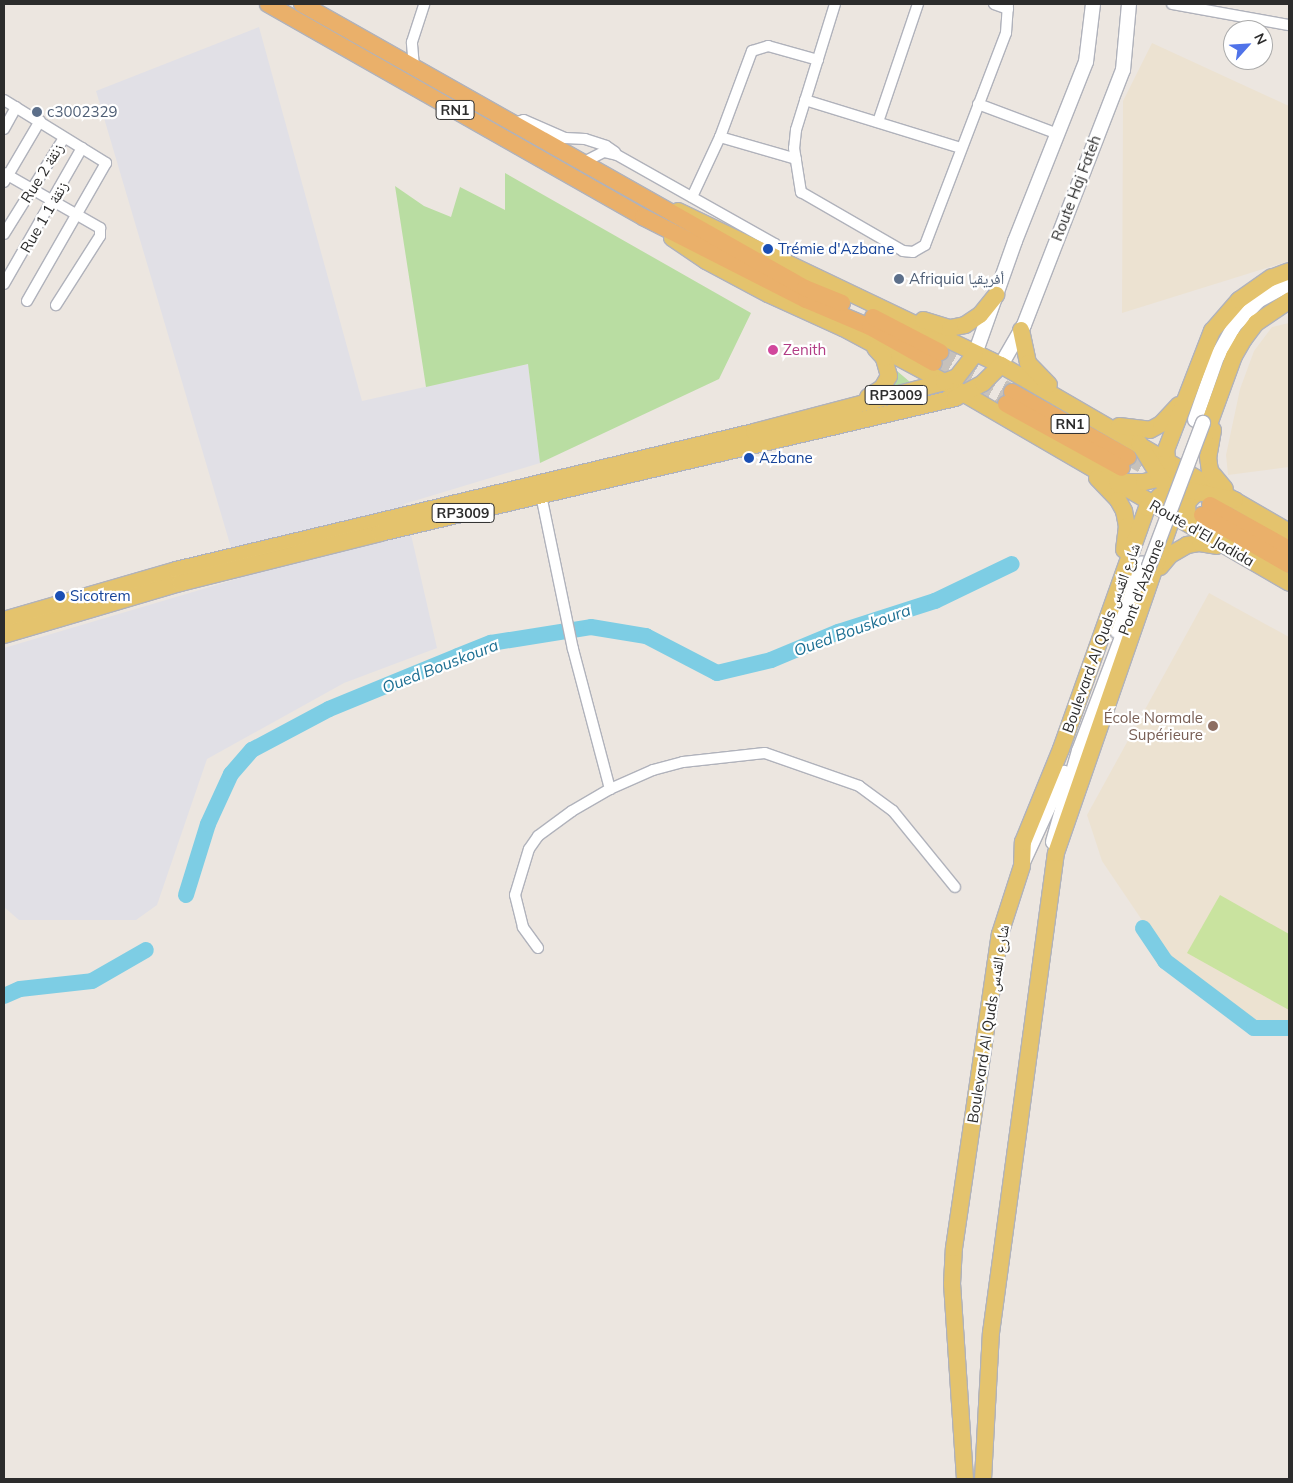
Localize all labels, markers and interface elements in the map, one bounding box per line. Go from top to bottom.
north arrow [1223,20,1273,70]
text: N [1250,30,1271,48]
road number: RN1 [435,98,475,122]
place label: c3002329 [47,103,117,121]
marker: c3002329 [31,106,43,118]
street label: Route Haj Fateh [1048,133,1104,243]
street label: Rue 2 زنقة [17,140,67,206]
street label: Rue 1 زنقة 1 [16,178,72,256]
place label: Trémie d'Azbane [778,240,894,258]
marker: Trémie d'Azbane [762,243,774,255]
place label: Afriquia أفريقيا [909,270,1004,288]
marker: Afriquia أفريقيا [893,273,905,285]
place label: Zenith [783,341,826,359]
marker: Zenith [767,344,779,356]
road number: RP3009 [864,384,928,406]
road number: RN1 [1050,412,1090,436]
place label: Azbane [759,449,813,467]
marker: Azbane [743,452,755,464]
street label: Route d'El Jadida [1146,496,1258,570]
road number: RP3009 [430,502,496,524]
street label: Pont d'Azbane [1114,536,1168,638]
street label: Boulevard Al Quds شارع القدس [1058,541,1144,735]
place label: Sicotrem [70,587,131,605]
marker: Sicotrem [54,590,66,602]
water label: Oued Bouskoura [791,600,913,660]
water label: Oued Bouskoura [379,635,501,697]
place label: École Normale Supérieure [1104,708,1203,743]
marker: École Normale Supérieure [1207,720,1219,732]
street label: Boulevard Al Quds شارع القدس [963,924,1013,1124]

